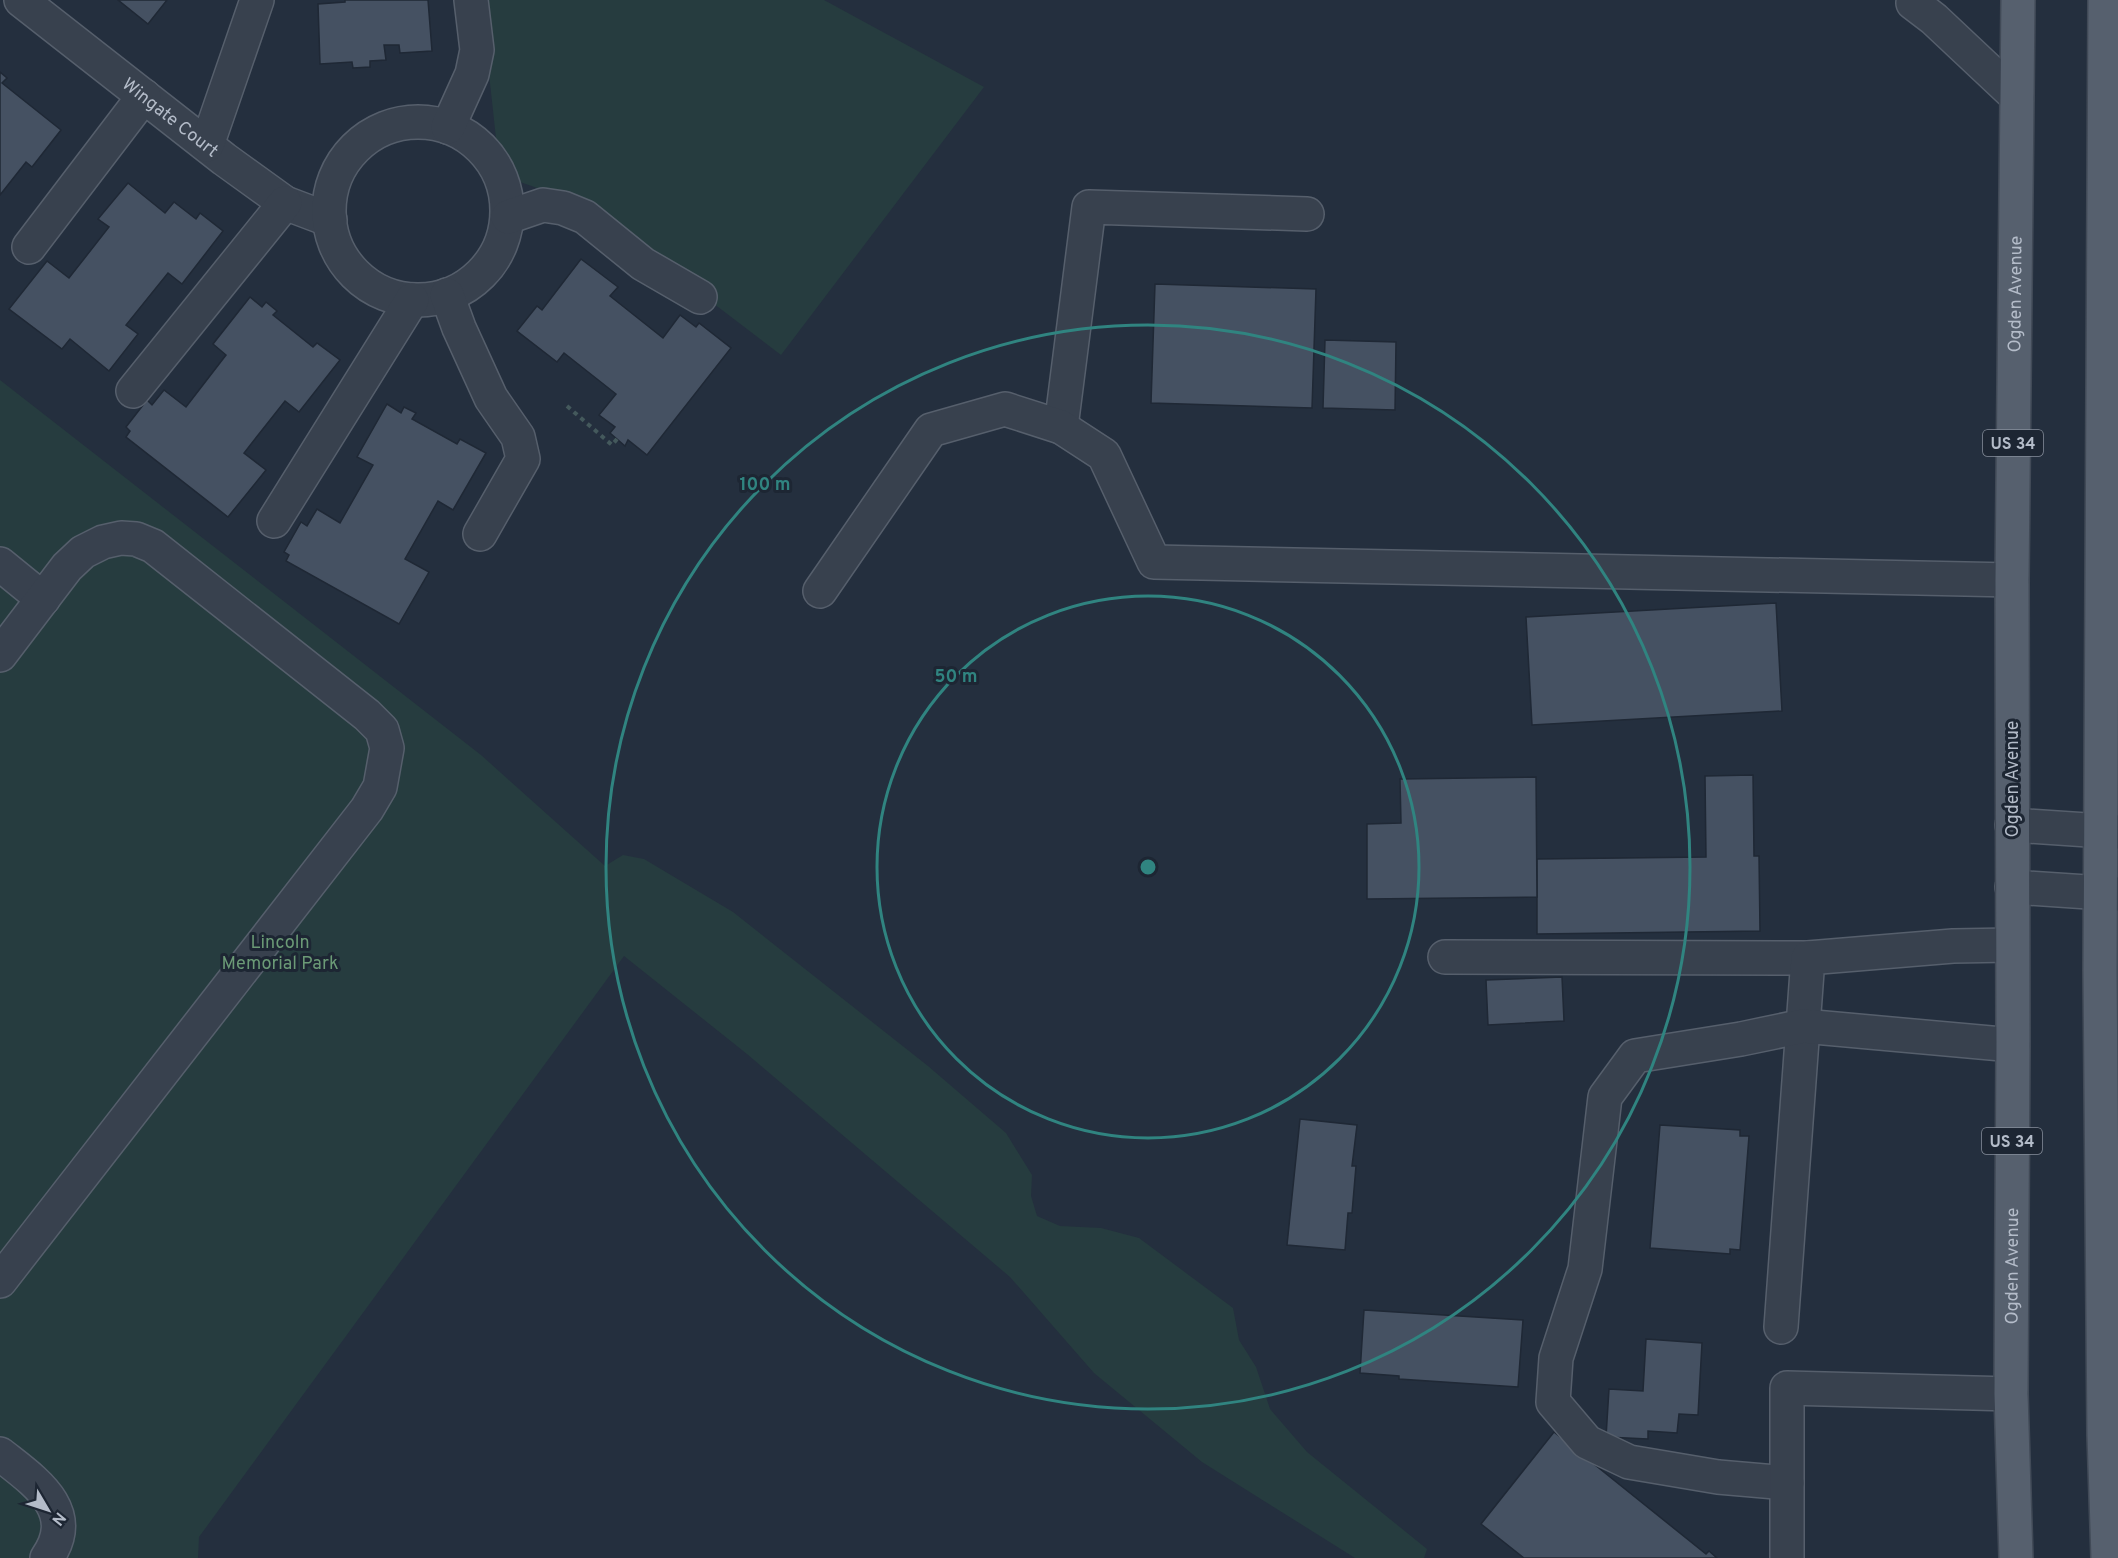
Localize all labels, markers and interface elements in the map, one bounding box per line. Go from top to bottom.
street label: Wingate Court [117,73,223,163]
street label: Ogden Avenue [2004,236,2029,353]
road number: US 34 [1983,430,2043,456]
text: 100 m [739,474,791,497]
text: 50 m [934,666,978,689]
street label: Ogden Avenue [2002,721,2025,837]
centre of rings [1138,857,1158,877]
park label: Lincoln Memorial Park [222,932,338,976]
road number: US 34 [1982,1128,2042,1154]
street label: Ogden Avenue [2001,1208,2025,1325]
north arrow [18,1480,78,1540]
text: N [47,1507,69,1529]

